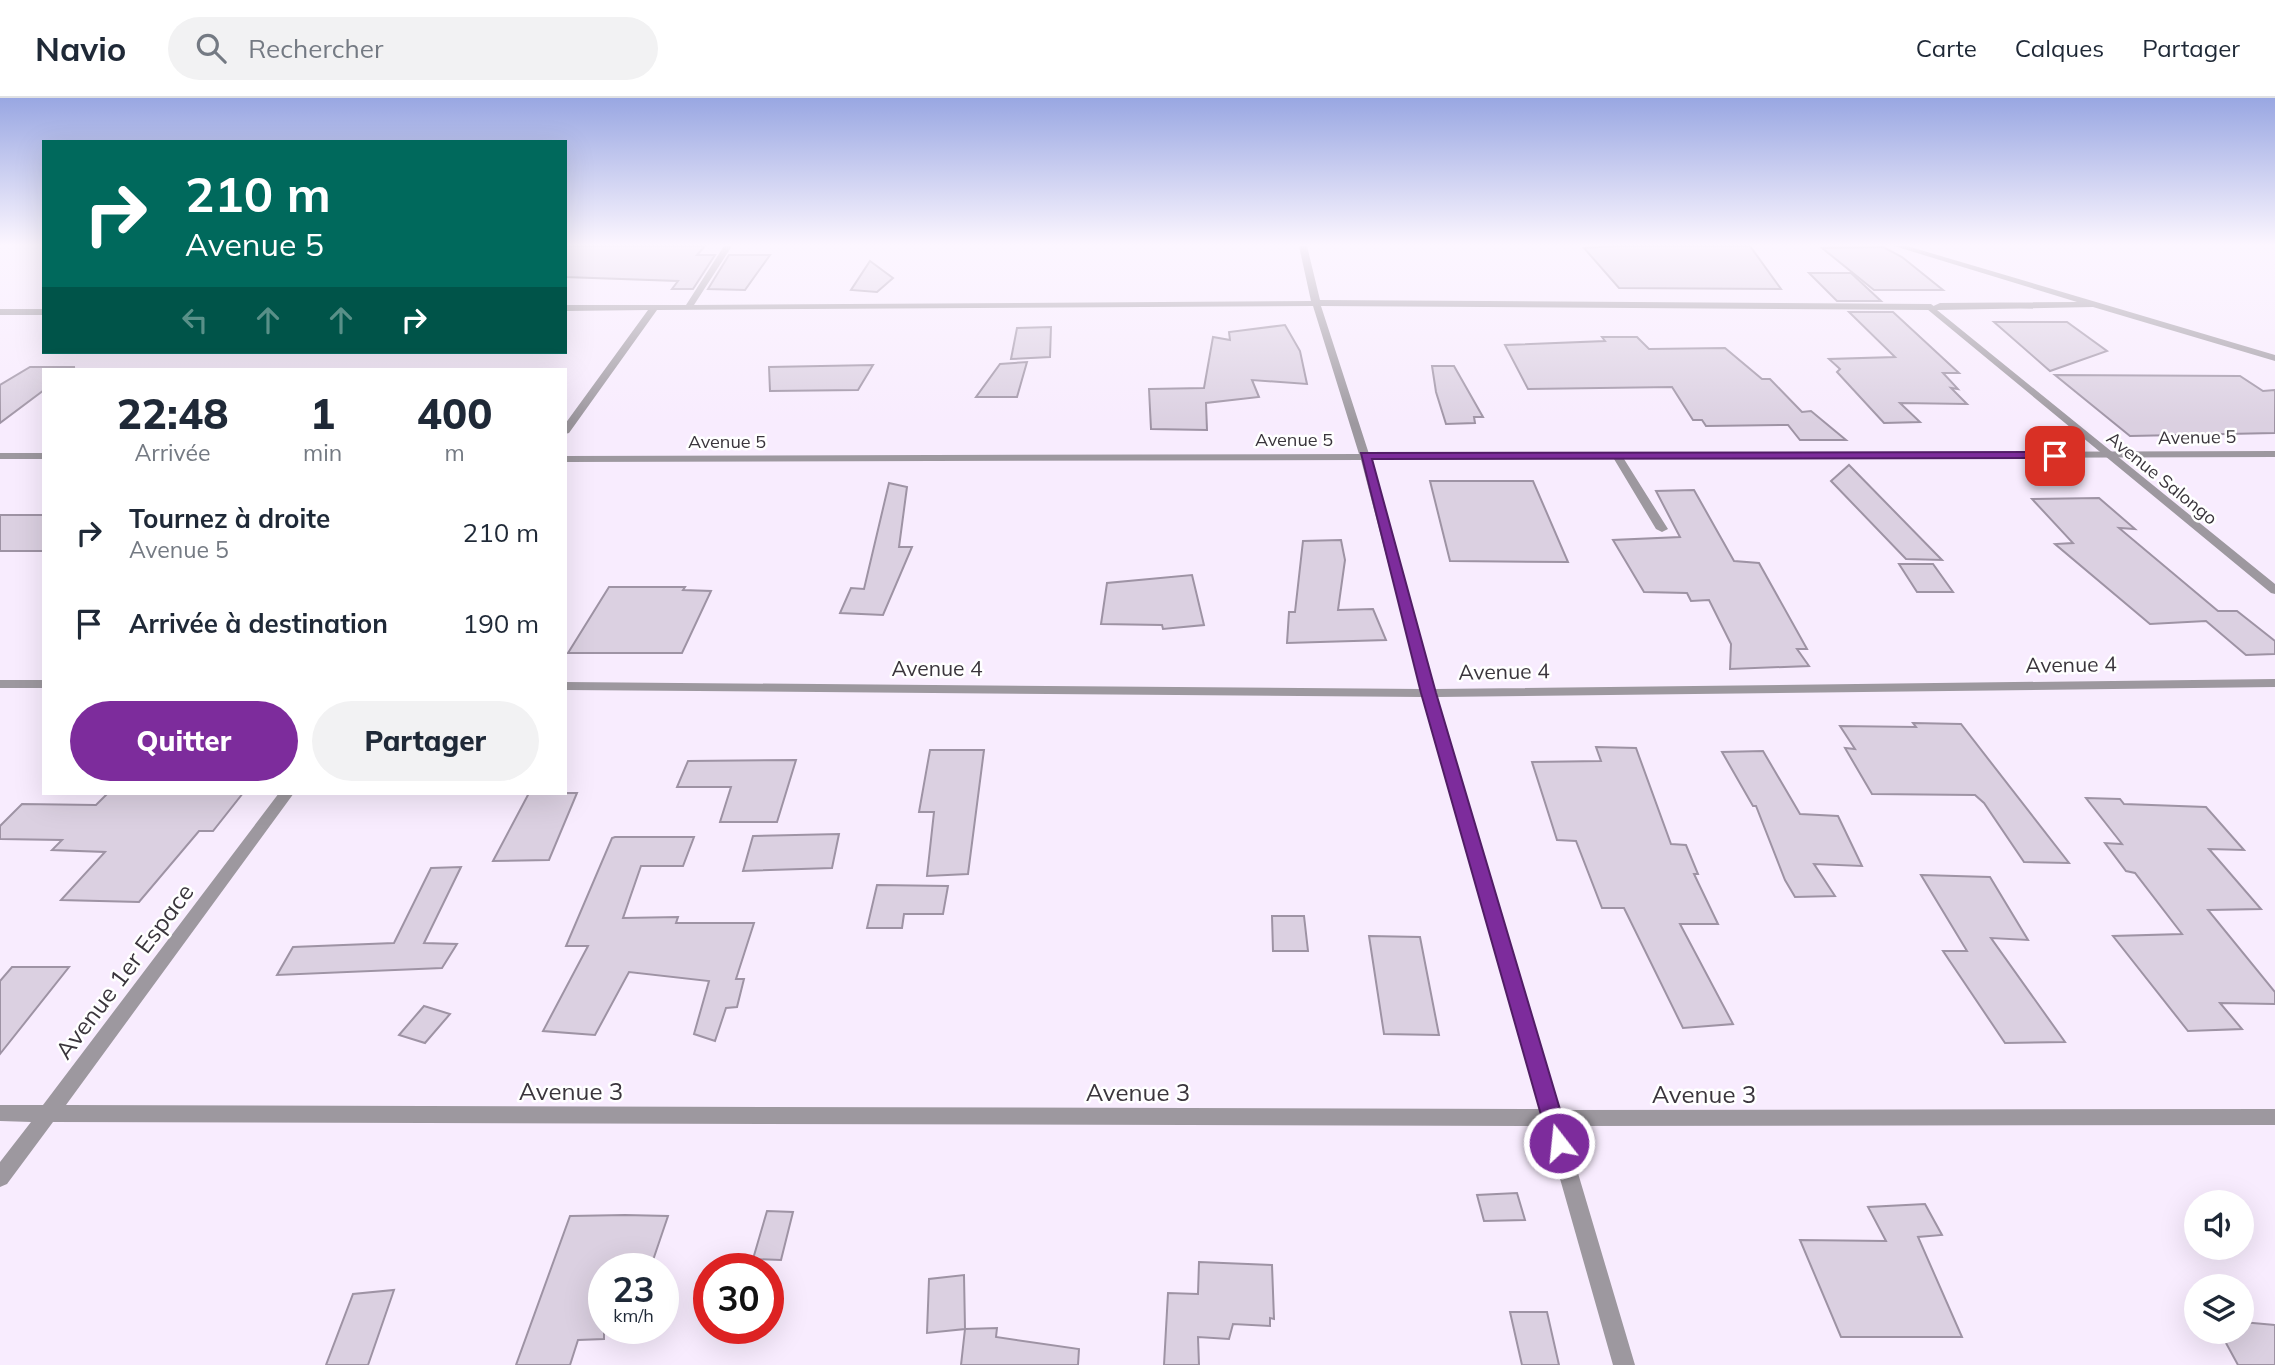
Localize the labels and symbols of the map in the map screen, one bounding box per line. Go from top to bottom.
street label: Avenue 5 [2158,425,2236,449]
pin [2025,426,2085,486]
street label: Avenue Salongo [2102,426,2222,530]
street label: Avenue 5 [1255,428,1333,451]
street label: Avenue 5 [688,430,766,453]
street label: Avenue 4 [2025,650,2117,678]
street label: Avenue 4 [891,655,983,681]
street label: Avenue 4 [1458,657,1550,685]
street label: Avenue 1er Espace [48,877,200,1065]
street label: Avenue 3 [519,1076,623,1106]
street label: Avenue 3 [1086,1077,1190,1107]
street label: Avenue 3 [1652,1079,1756,1109]
position arrow [1522,1106,1596,1180]
speed limit sign: 30 [693,1253,784,1344]

